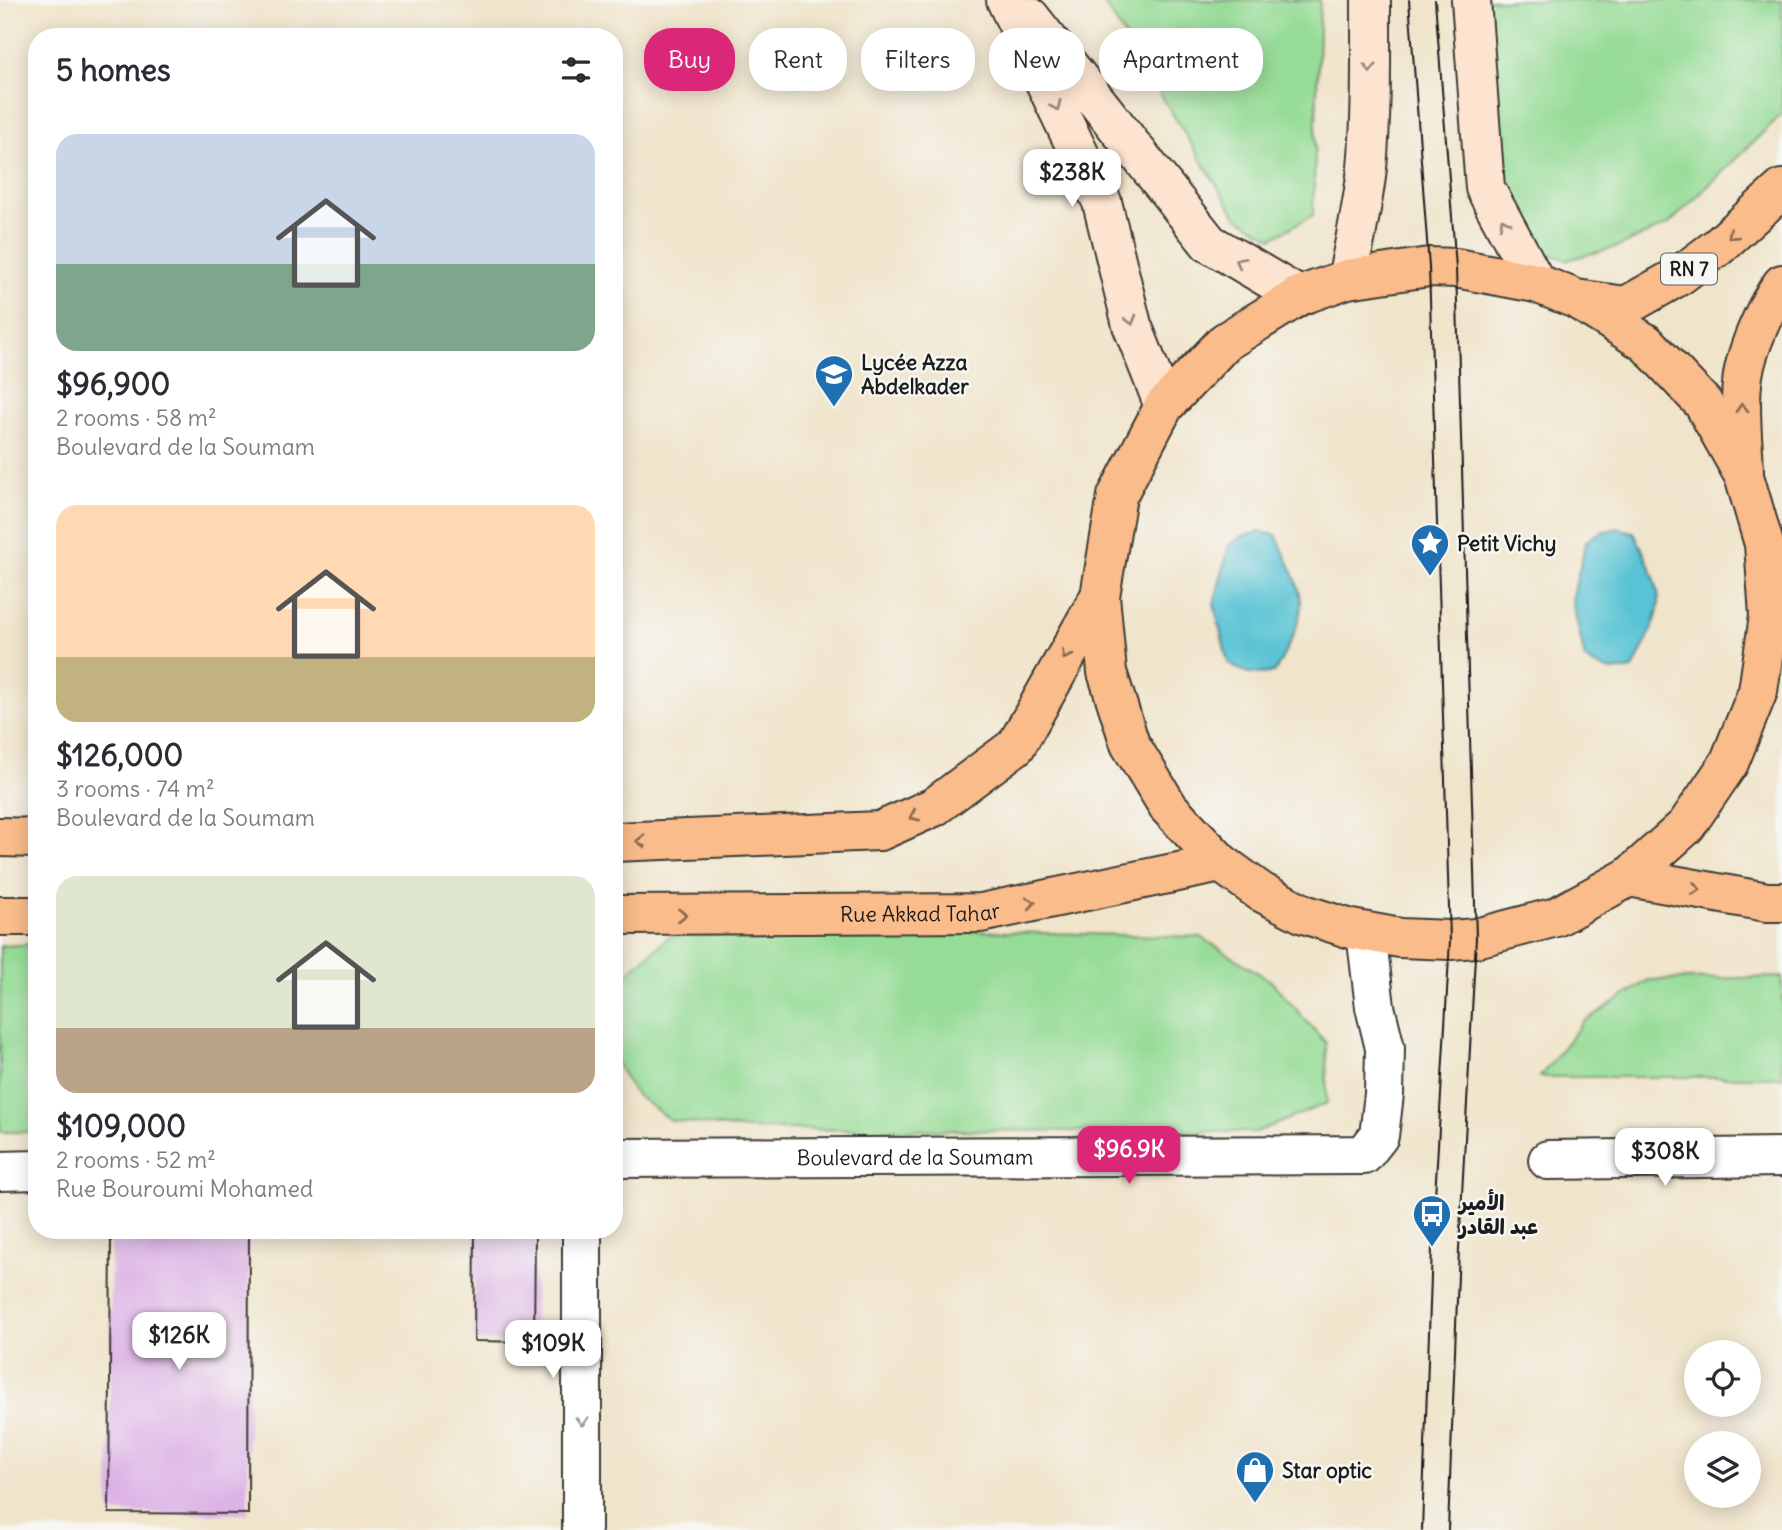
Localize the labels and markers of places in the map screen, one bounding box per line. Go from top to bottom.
pin: $238K [1023,150,1121,209]
place label: Lycée Azza Abdelkader [861,349,969,400]
school or university icon: Lycée Azza Abdelkader [813,353,855,408]
place icon: Petit Vichy [1409,522,1451,577]
place label: Petit Vichy [1457,530,1556,557]
pin: $96.9K [1072,1126,1186,1186]
pin: $308K [1616,1128,1714,1188]
place label: الأمير عبد القادر [1457,1189,1538,1240]
bus stop icon: الأمير عبد القادر [1411,1193,1453,1248]
pin: $126K [130,1312,228,1372]
pin: $109K [504,1320,602,1380]
shop icon: Star optic [1234,1449,1276,1504]
place label: Star optic [1282,1457,1372,1484]

